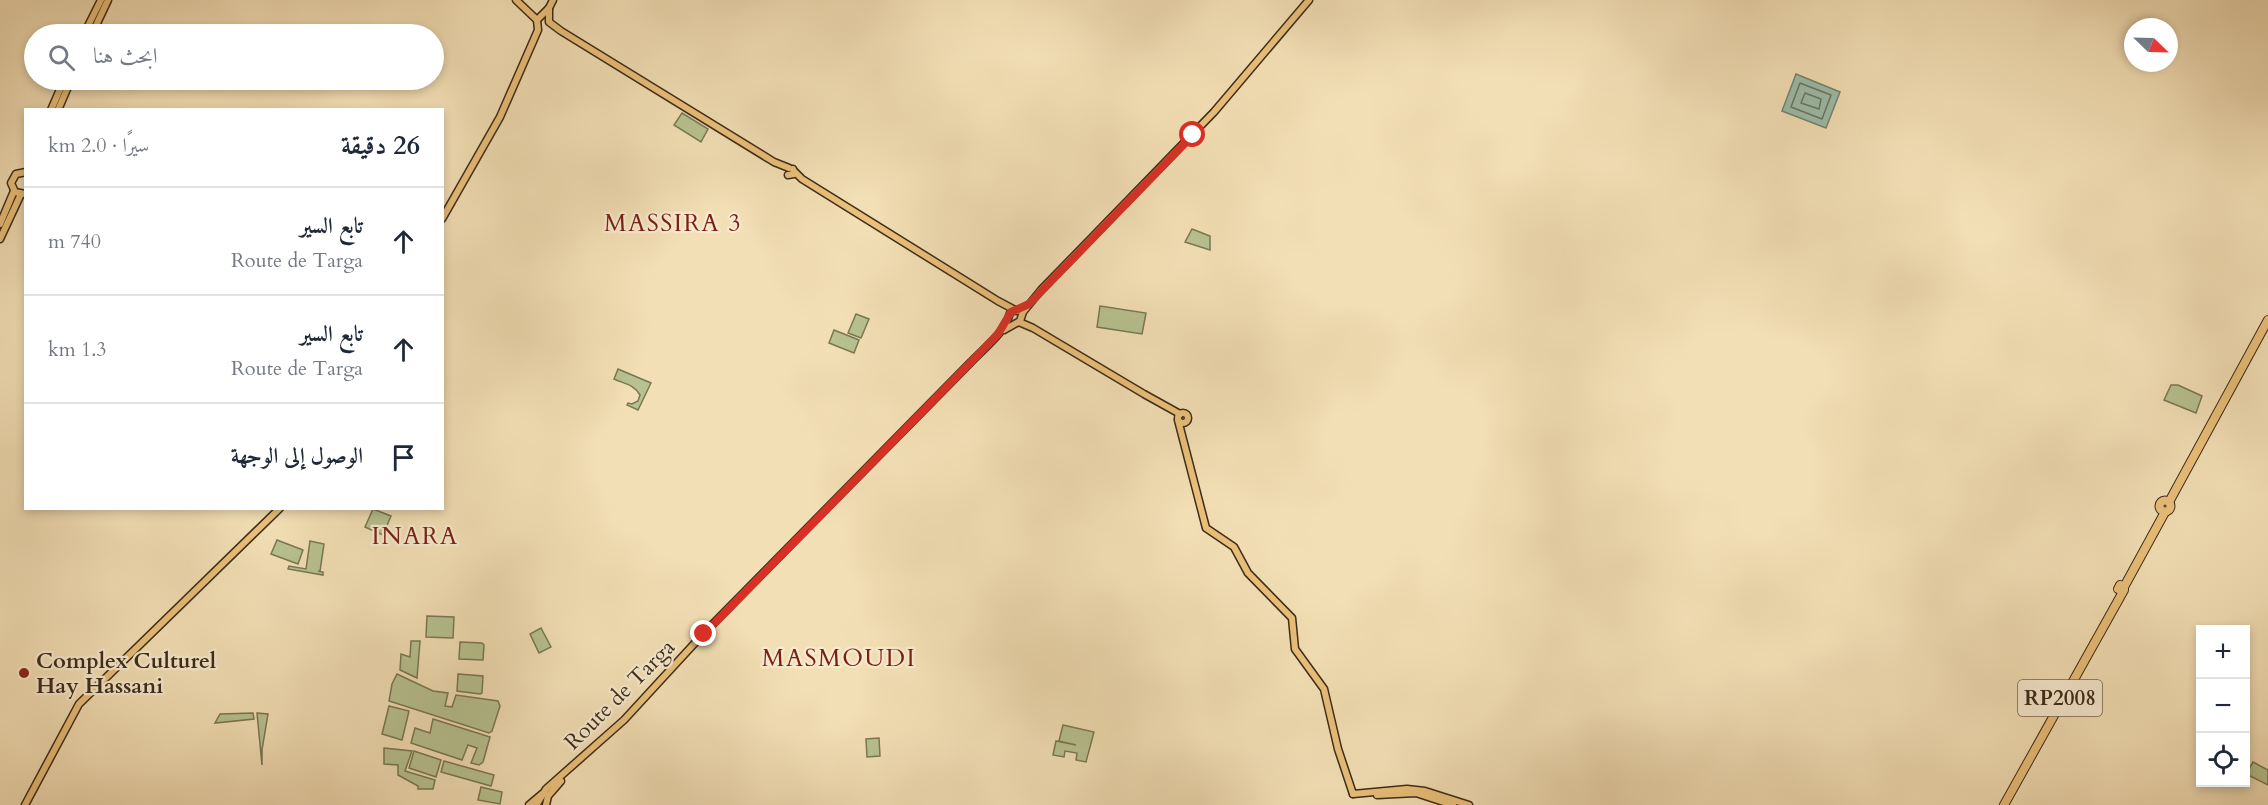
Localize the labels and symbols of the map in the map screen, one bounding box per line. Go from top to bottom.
north arrow [2124,18,2178,72]
route start [1179,121,1205,147]
district label: MASSIRA 3 [604,207,742,240]
district label: INARA [372,520,458,553]
route end [690,620,716,646]
street label: Route de Targa [558,632,682,757]
district label: MASMOUDI [762,642,916,675]
place label: Complex Culturel Hay Hassani [36,646,217,701]
marker: Complex Culturel Hay Hassani [17,666,31,680]
road number: RP2008 [2018,680,2102,716]

